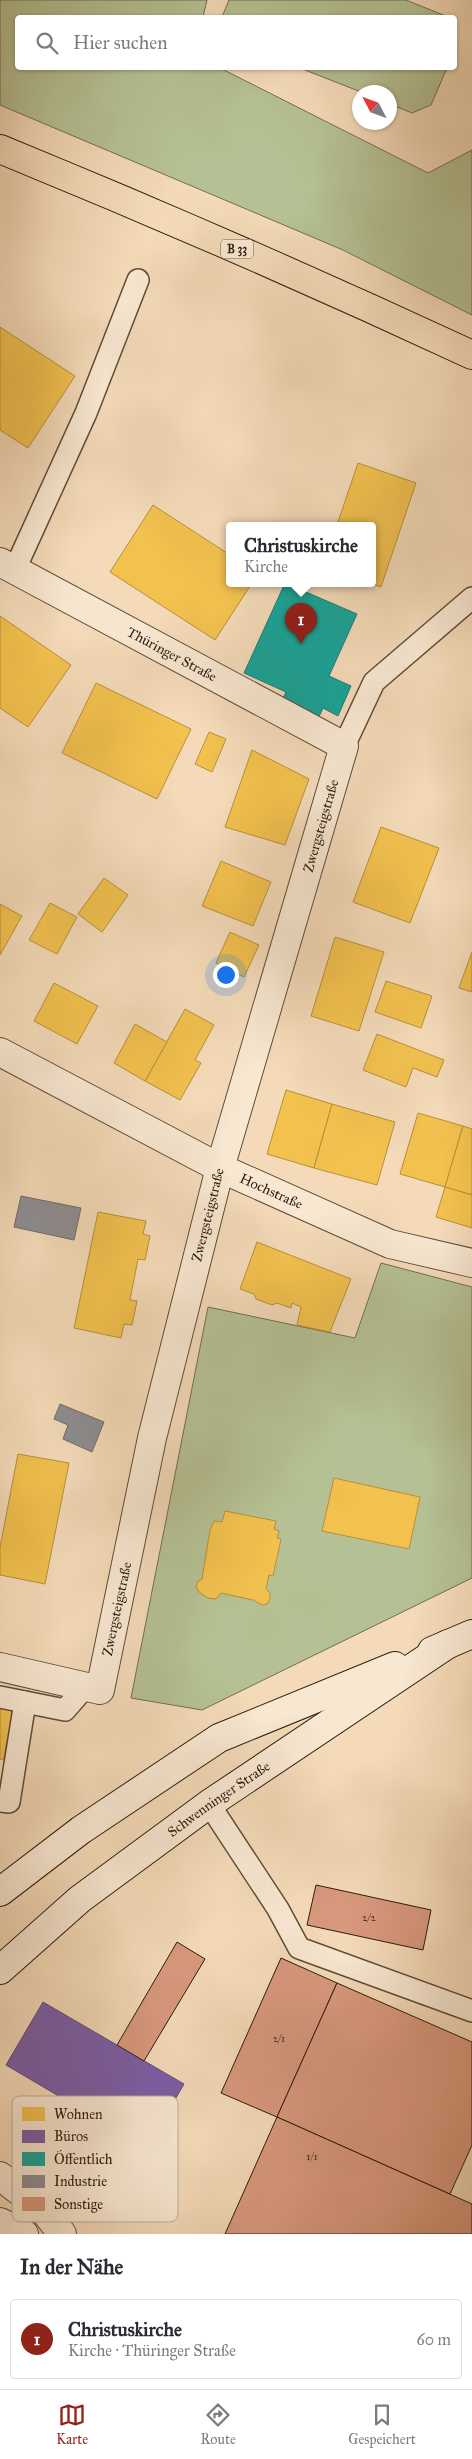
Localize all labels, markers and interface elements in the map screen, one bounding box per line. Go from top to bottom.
search box [15,15,457,70]
icon: search [33,29,61,57]
text: Hier suchen [73,31,167,54]
north arrow [352,85,397,130]
road number: B 33 [221,240,253,258]
popup [226,522,376,587]
text: Christuskirche [244,534,358,557]
text: Kirche [244,557,288,576]
pin: 1 [285,603,317,644]
street label: Thüringer Straße [124,623,220,685]
street label: Zwergsteigstraße [300,777,342,874]
your location [213,962,239,988]
street label: Zwergsteigstraße [188,1166,228,1264]
street label: Hochstraße [237,1170,306,1213]
street label: Zwergsteigstraße [99,1560,135,1658]
street label: Schwenninger Straße [164,1757,273,1840]
house number: 2/2 [362,1911,376,1924]
house number: 2/1 [273,2032,285,2045]
legend [12,2096,178,2222]
text: Wohnen [54,2106,103,2123]
text: Büros [54,2128,88,2145]
text: Öffentlich [54,2149,113,2168]
house number: 1/1 [306,2150,318,2163]
text: Industrie [54,2173,107,2190]
text: Sonstige [54,2196,103,2213]
text: In der Nähe [20,2254,123,2280]
text: Christuskirche [68,2318,182,2341]
text: 1 [34,2330,40,2349]
text: 60 m [417,2330,451,2349]
text: Kirche · Thüringer Straße [68,2341,236,2360]
tab: Karte [56,2401,88,2448]
tab: Route [201,2401,236,2448]
tab: Gespeichert [348,2401,416,2448]

